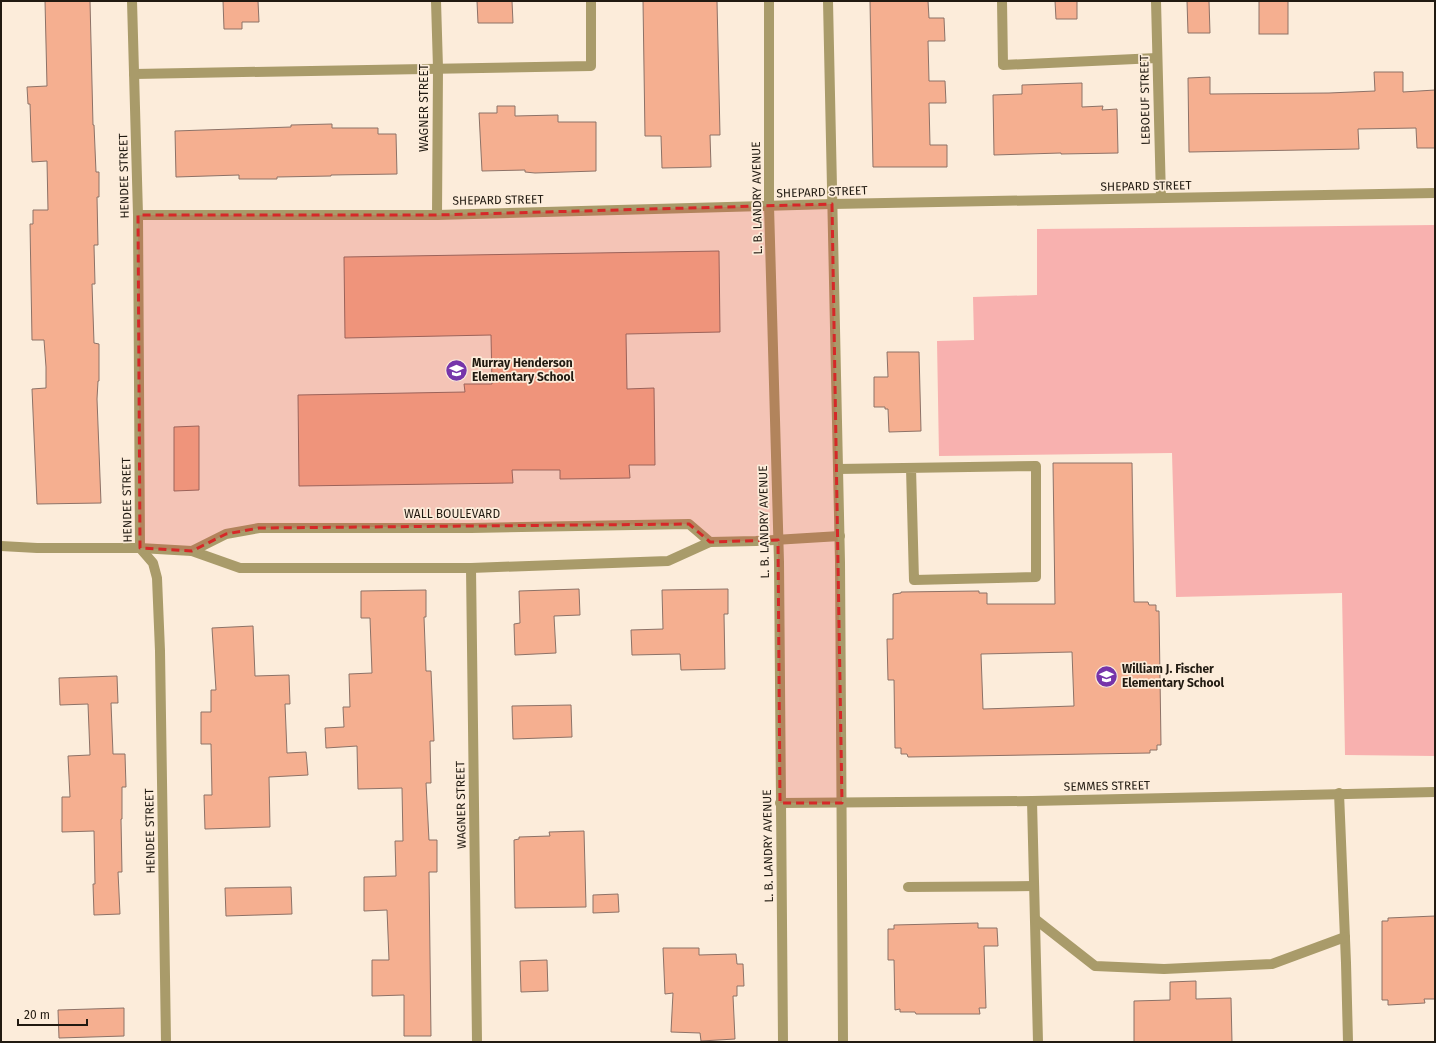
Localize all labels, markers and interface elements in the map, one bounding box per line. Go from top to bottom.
street label: LEBOEUF STREET [1137,54,1153,145]
street label: WAGNER STREET [417,63,431,152]
street label: HENDEE STREET [116,132,132,219]
street label: L. B. LANDRY AVENUE [749,141,765,255]
street label: SHEPARD STREET [1100,178,1193,194]
street label: SHEPARD STREET [776,183,869,201]
street label: SHEPARD STREET [452,192,545,208]
place label: Murray Henderson Elementary School [472,356,575,384]
school or university icon: Murray Henderson Elementary School [444,357,470,383]
street label: HENDEE STREET [119,456,135,543]
street label: L. B. LANDRY AVENUE [756,465,772,579]
street label: WALL BOULEVARD [404,507,500,521]
place label: William J. Fischer Elementary School [1122,662,1225,690]
school or university icon: William J. Fischer Elementary School [1093,663,1119,689]
street label: WAGNER STREET [453,760,469,849]
street label: SEMMES STREET [1064,778,1151,794]
street label: HENDEE STREET [142,787,158,874]
street label: L. B. LANDRY AVENUE [760,789,776,903]
scale bar [18,1001,87,1027]
text: 20 m [24,1008,50,1022]

